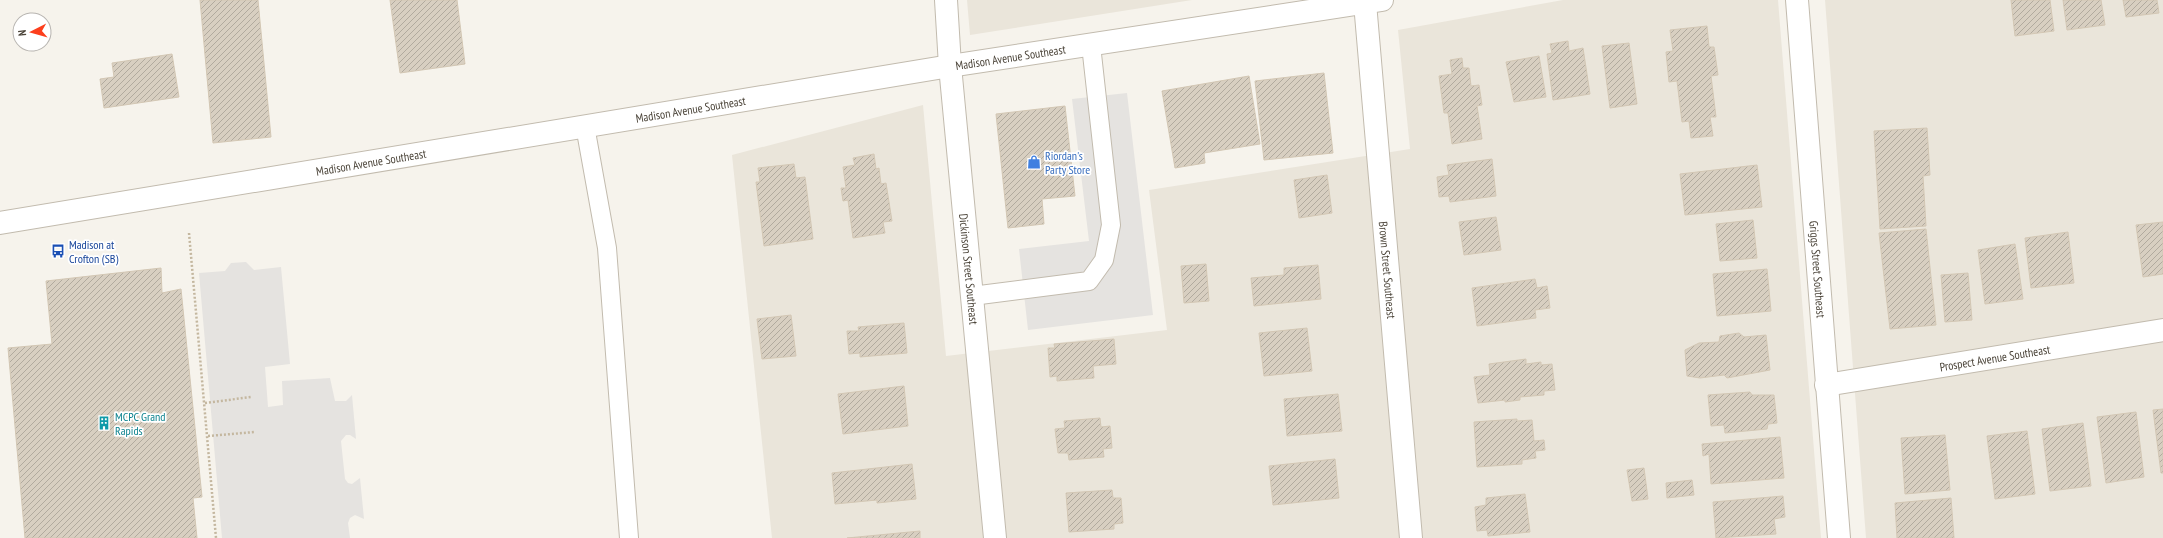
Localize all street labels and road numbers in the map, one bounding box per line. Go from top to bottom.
street label: Madison Avenue Southeast [954,41,1067,73]
street label: Madison Avenue Southeast [635,92,747,125]
street label: Madison Avenue Southeast [315,145,428,178]
street label: Dickinson Street Southeast [957,213,982,326]
street label: Griggs Street Southeast [1807,220,1829,319]
street label: Brown Street Southeast [1376,221,1400,320]
street label: Prospect Avenue Southeast [1938,341,2052,374]

